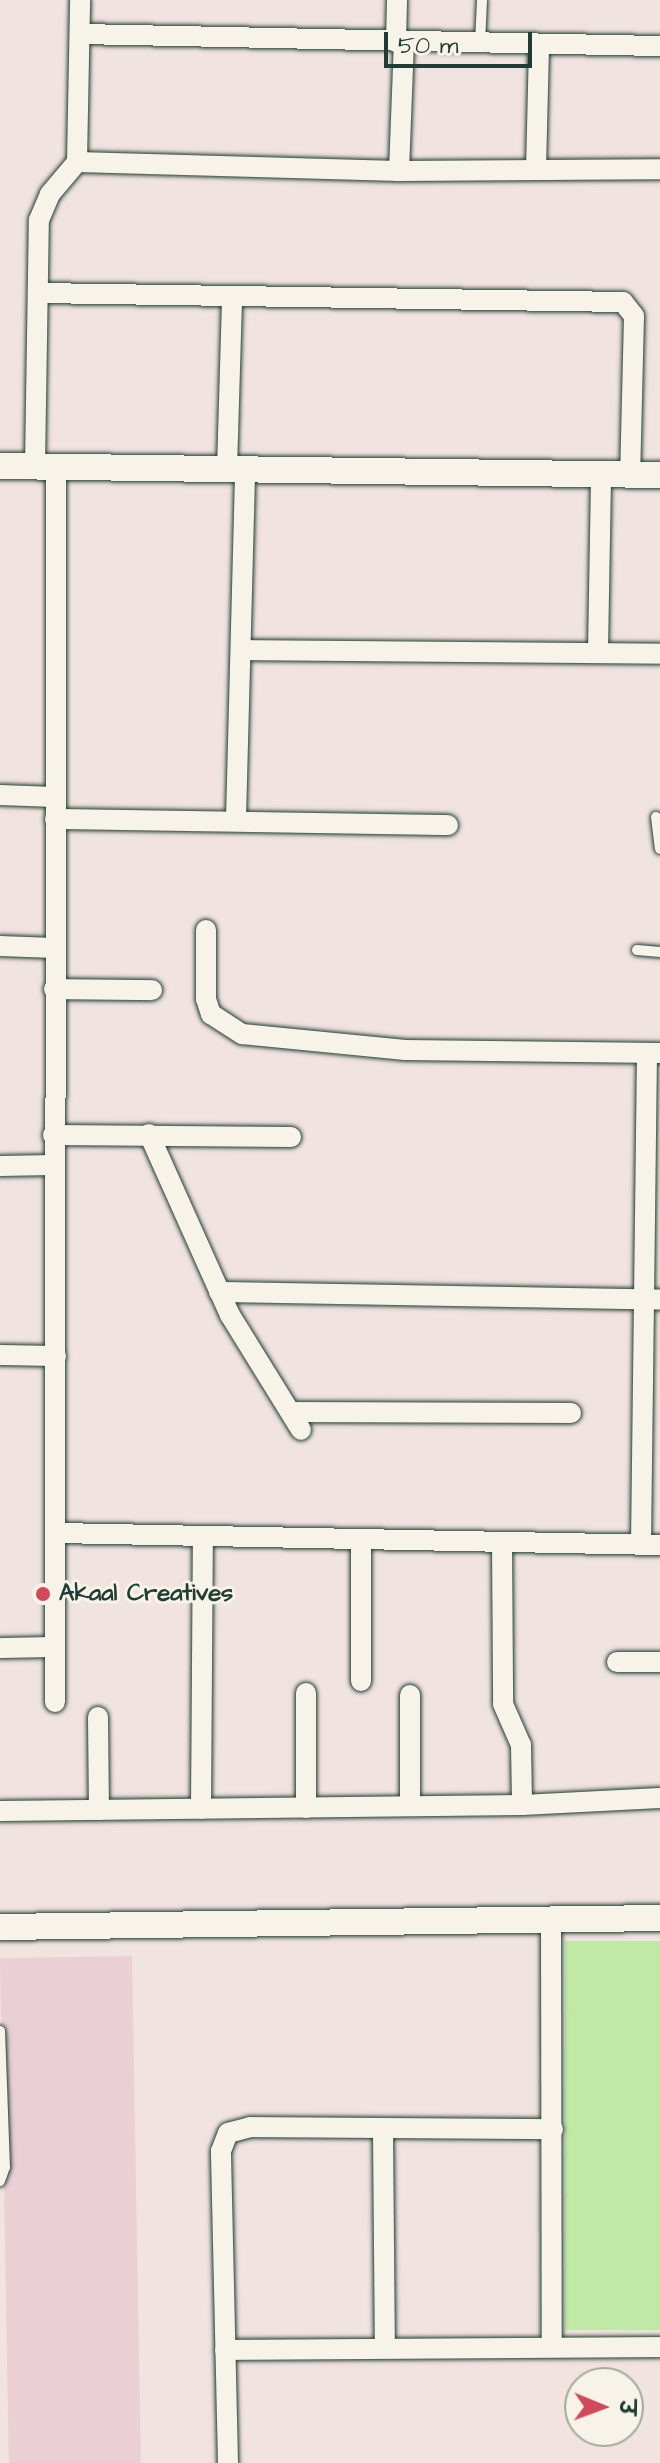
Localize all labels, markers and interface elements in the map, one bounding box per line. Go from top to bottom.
scale bar [388,16,536,66]
text: 50 m [398,29,458,63]
place label: Akaal Creatives [59,1580,233,1608]
marker: Akaal Creatives [34,1585,52,1603]
north arrow [564,2367,644,2447]
text: उ [611,2400,642,2415]

